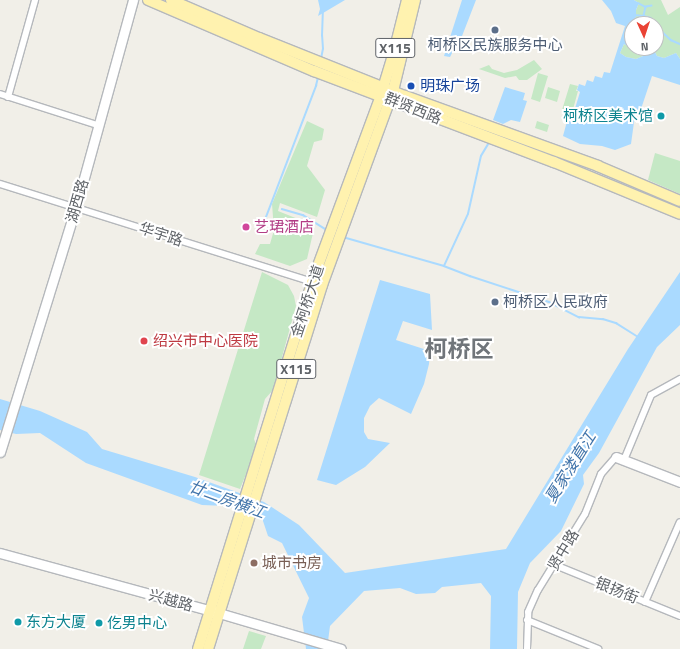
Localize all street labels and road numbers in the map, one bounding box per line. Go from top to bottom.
road number: X115 [375,36,415,60]
street label: 群贤西路 [382,88,444,128]
street label: 湖西路 [62,177,92,225]
street label: 华宇路 [137,218,185,250]
street label: 金柯桥大道 [287,263,327,339]
road number: X115 [276,357,316,381]
street label: 贤中路 [544,526,582,574]
street label: 银扬街 [593,573,641,607]
street label: 兴越路 [147,585,195,615]

